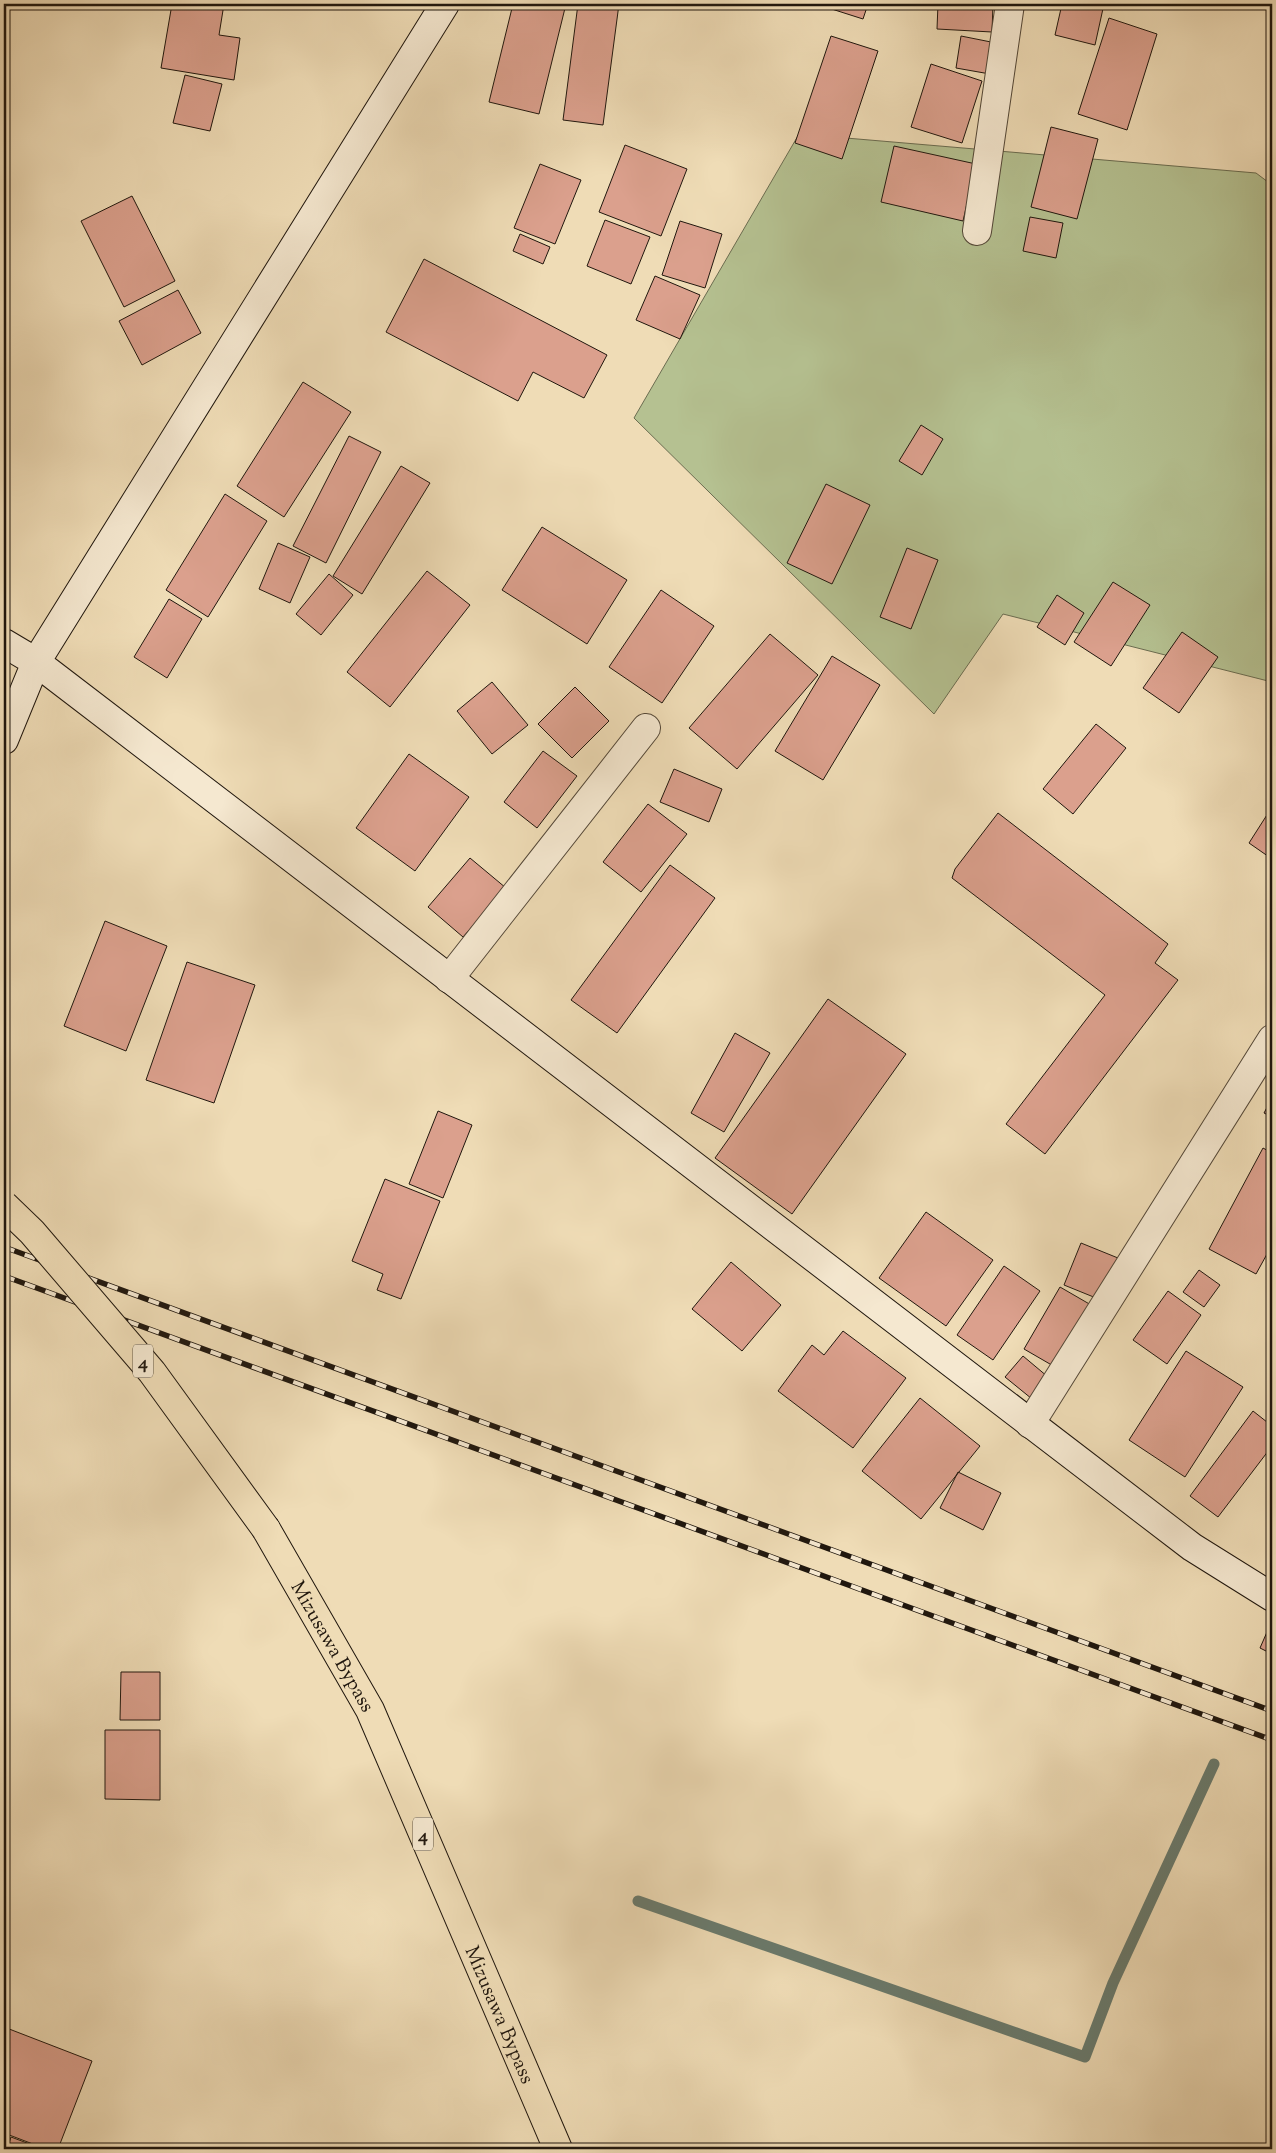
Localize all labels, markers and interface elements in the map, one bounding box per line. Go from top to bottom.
road number: 4 [133,1344,153,1378]
street label: Mizusawa Bypass [282,1576,380,1718]
road number: 4 [413,1818,433,1850]
street label: Mizusawa Bypass [456,1942,540,2089]

